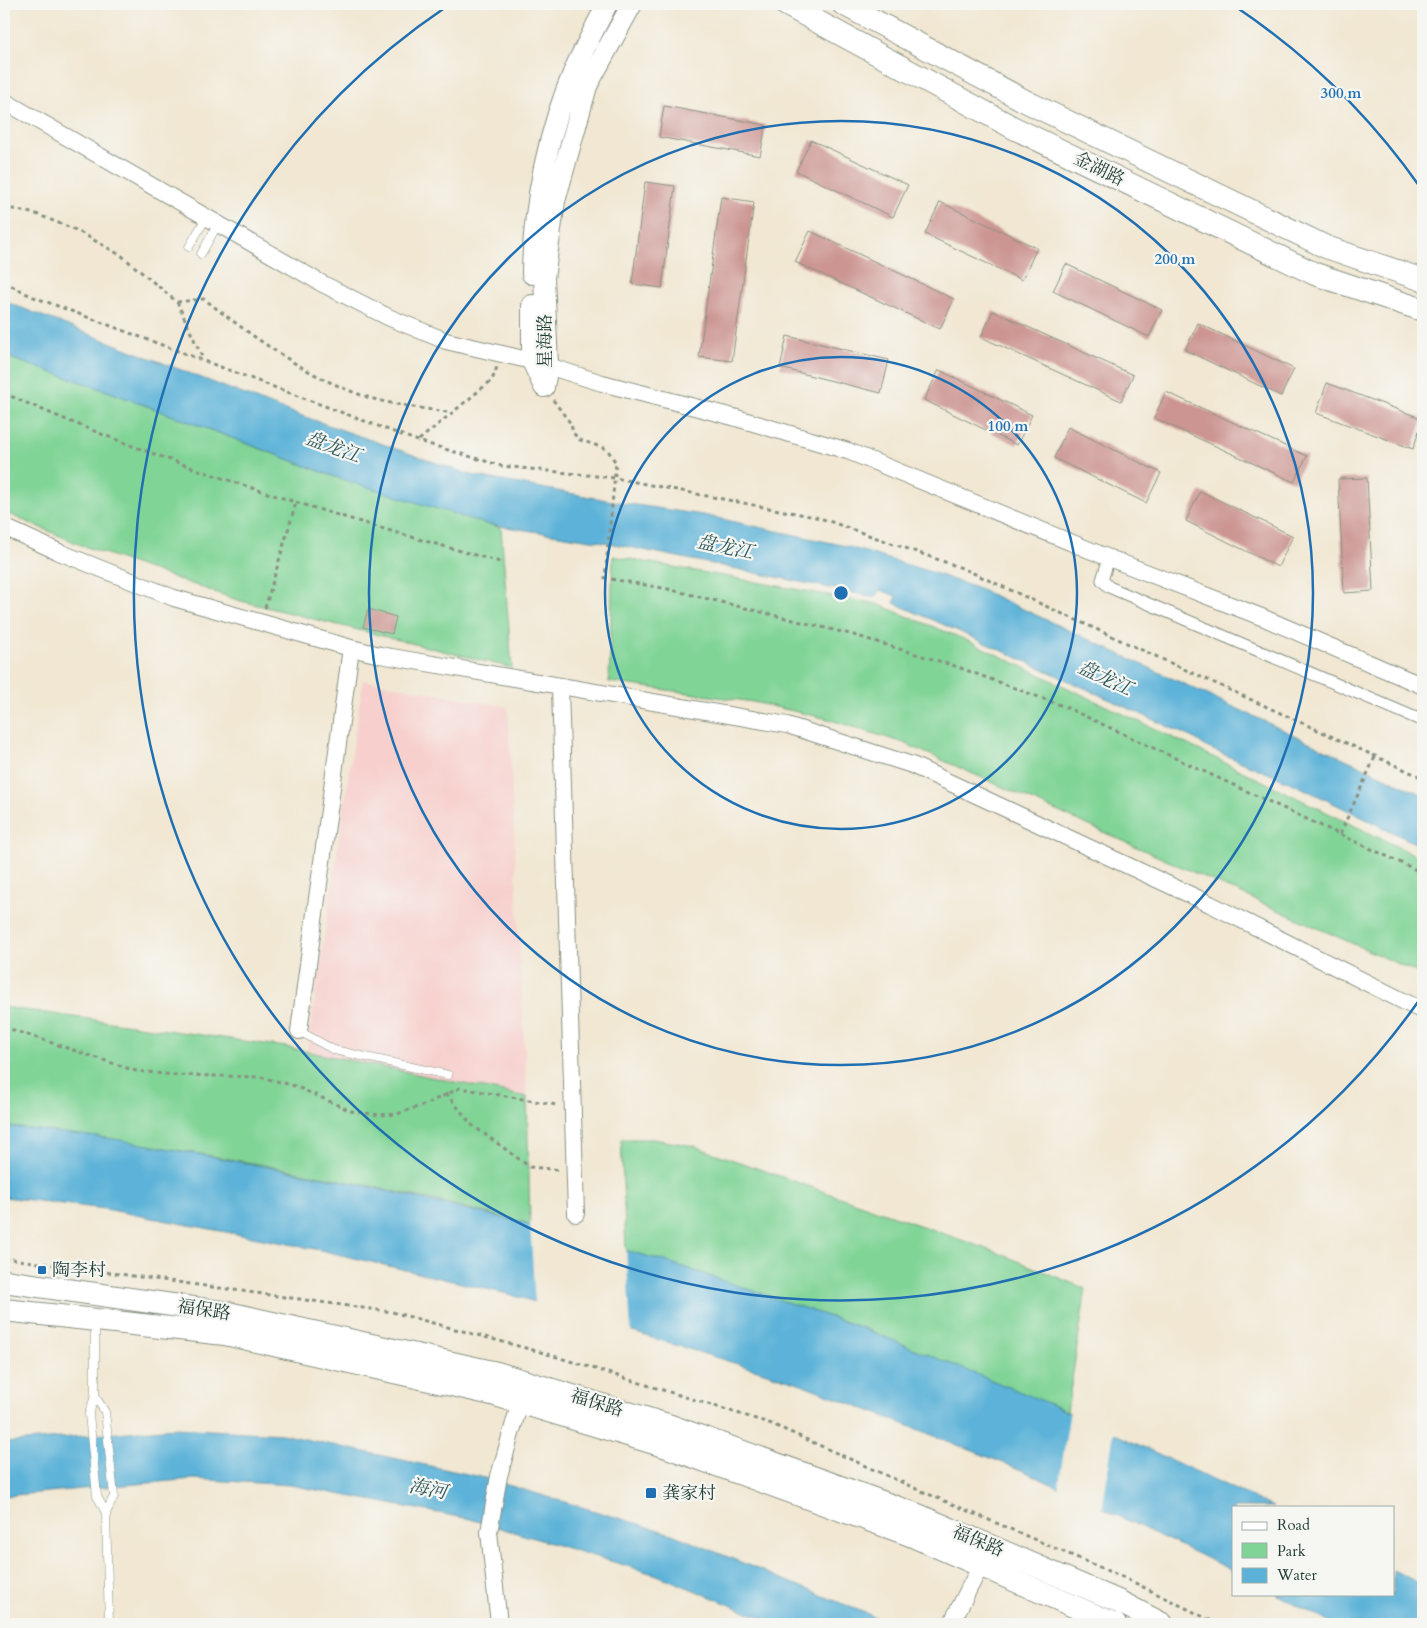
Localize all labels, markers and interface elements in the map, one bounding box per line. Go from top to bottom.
text: 300 m [1321,83,1362,103]
street label: 金湖路 [1069,146,1129,192]
text: 200 m [1155,249,1196,269]
street label: 星海路 [533,314,558,368]
text: 100 m [988,416,1029,436]
water label: 盘龙江 [302,425,367,470]
water label: 盘龙江 [694,528,759,566]
centre of rings [832,584,850,602]
water label: 盘龙江 [1074,654,1139,703]
place label: 陶李村 [52,1258,106,1283]
marker: 陶李村 [36,1264,48,1276]
street label: 福保路 [175,1293,233,1327]
street label: 福保路 [568,1383,626,1423]
water label: 海河 [407,1473,452,1506]
place label: 龚家村 [662,1481,716,1506]
marker: 龚家村 [644,1486,658,1500]
legend [1232,1506,1394,1596]
text: Road [1277,1515,1310,1535]
street label: 福保路 [948,1519,1008,1563]
text: Park [1277,1541,1306,1561]
text: Water [1276,1565,1318,1585]

